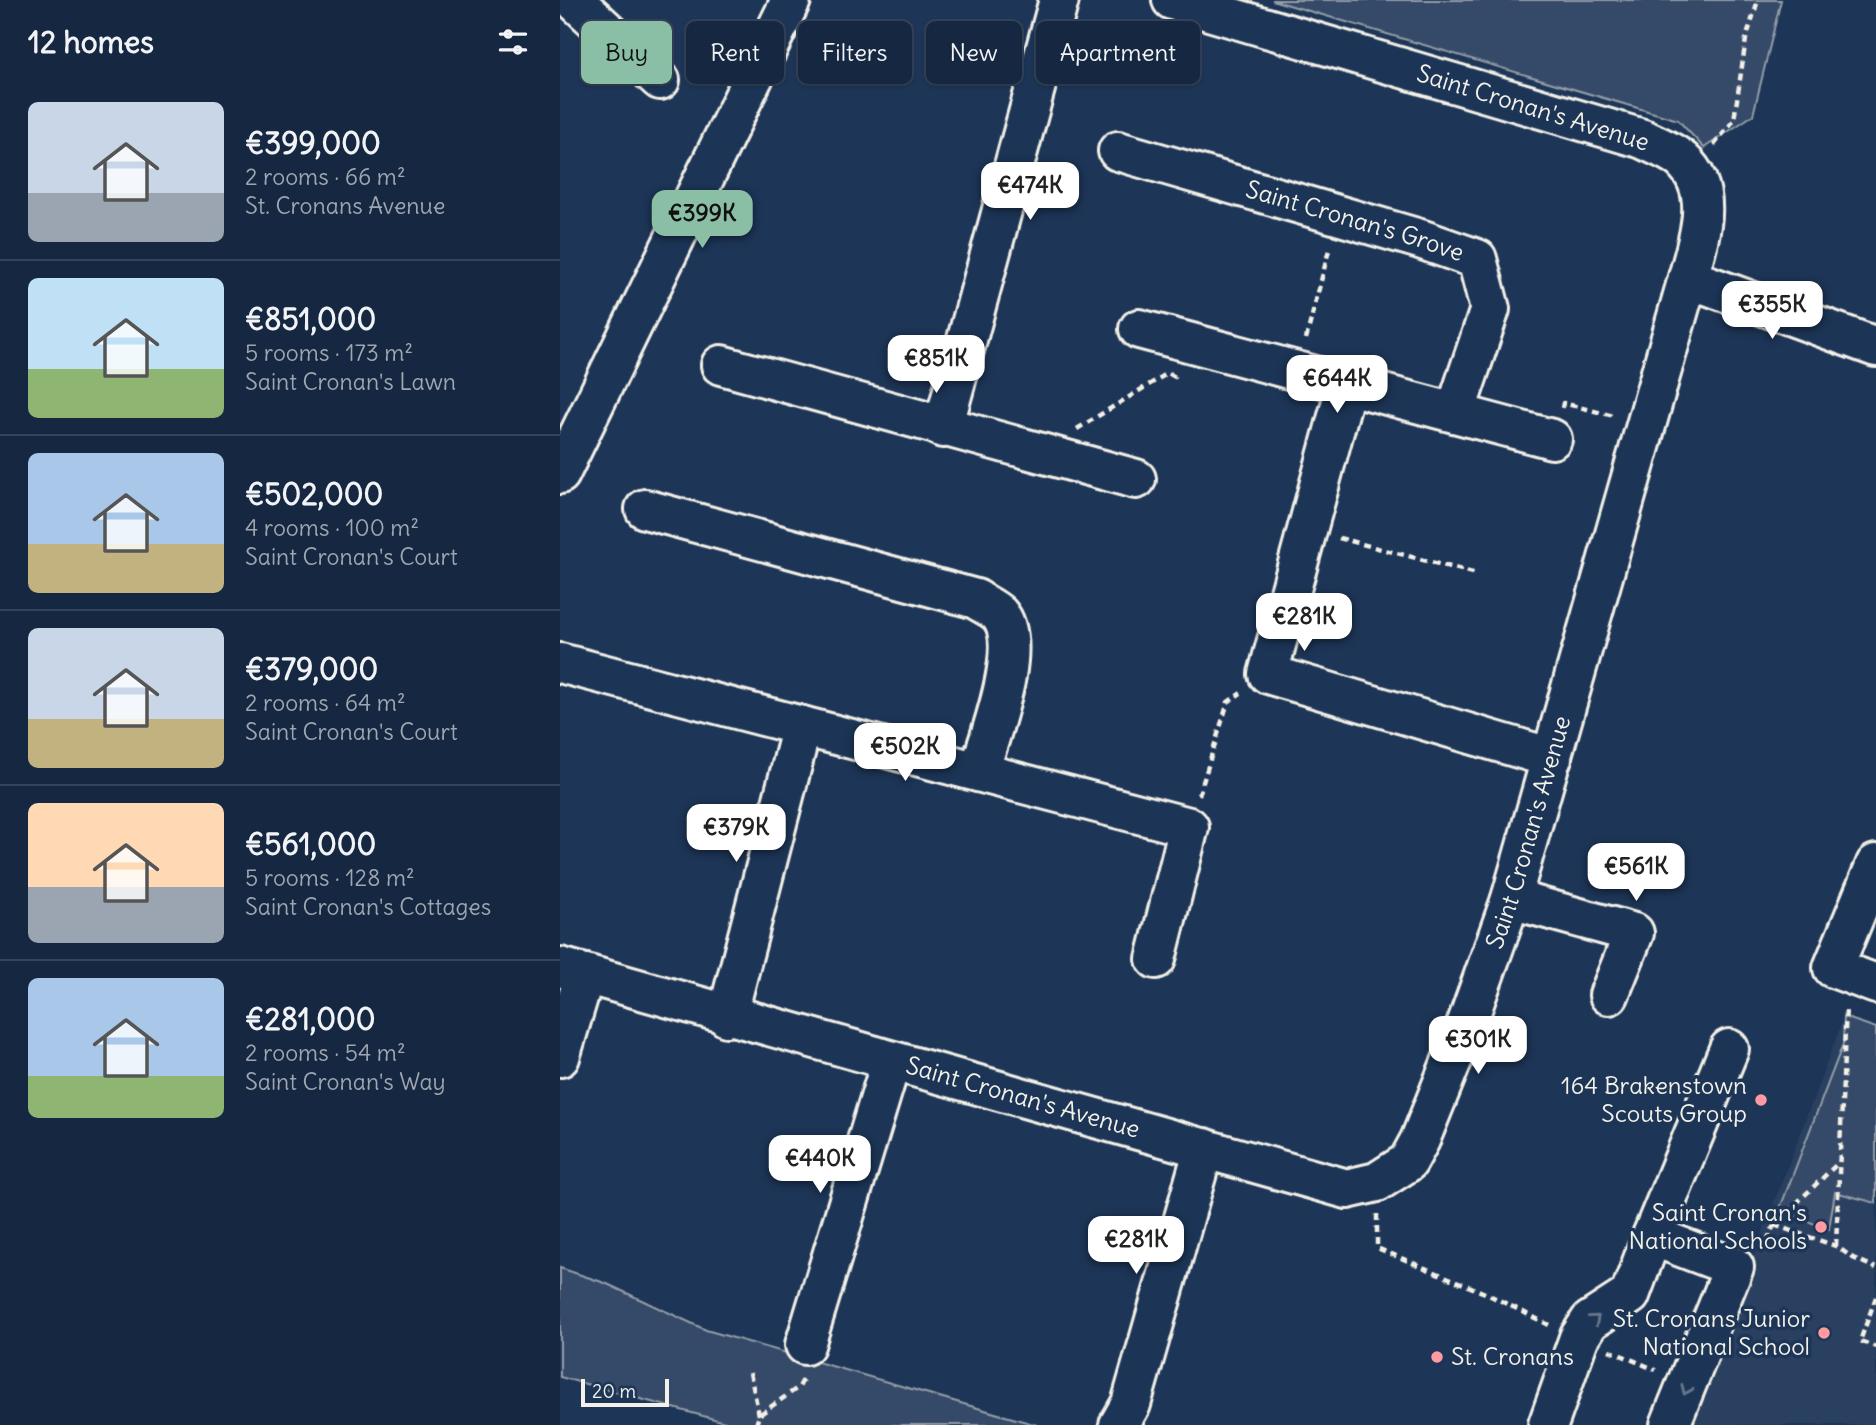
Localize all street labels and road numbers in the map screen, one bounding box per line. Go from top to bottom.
street label: Saint Cronan's Avenue [1413,57,1653,157]
street label: Saint Cronan's Grove [1243,173,1468,267]
street label: Saint Cronan's Avenue [1479,712,1576,953]
street label: Saint Cronan's Avenue [903,1049,1144,1144]

